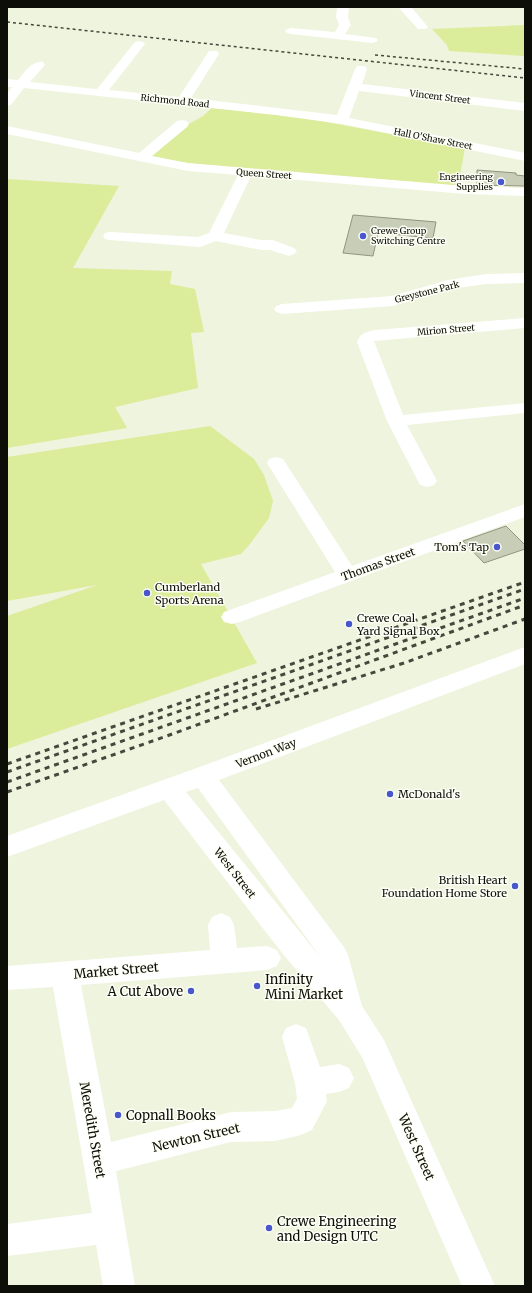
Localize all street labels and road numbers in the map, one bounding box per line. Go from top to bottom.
street label: Vincent Street [408,87,472,106]
street label: Richmond Road [140,91,211,110]
street label: Hall O'Shaw Street [393,125,474,152]
street label: Queen Street [236,166,293,181]
street label: Greystone Park [394,278,460,305]
street label: Mirion Street [417,321,476,338]
street label: Thomas Street [339,544,418,584]
street label: Vernon Way [233,735,299,771]
street label: West Street [210,844,259,902]
street label: Market Street [73,958,159,983]
street label: Meredith Street [76,1080,109,1180]
street label: West Street [394,1110,439,1183]
street label: Newton Street [151,1119,242,1156]

